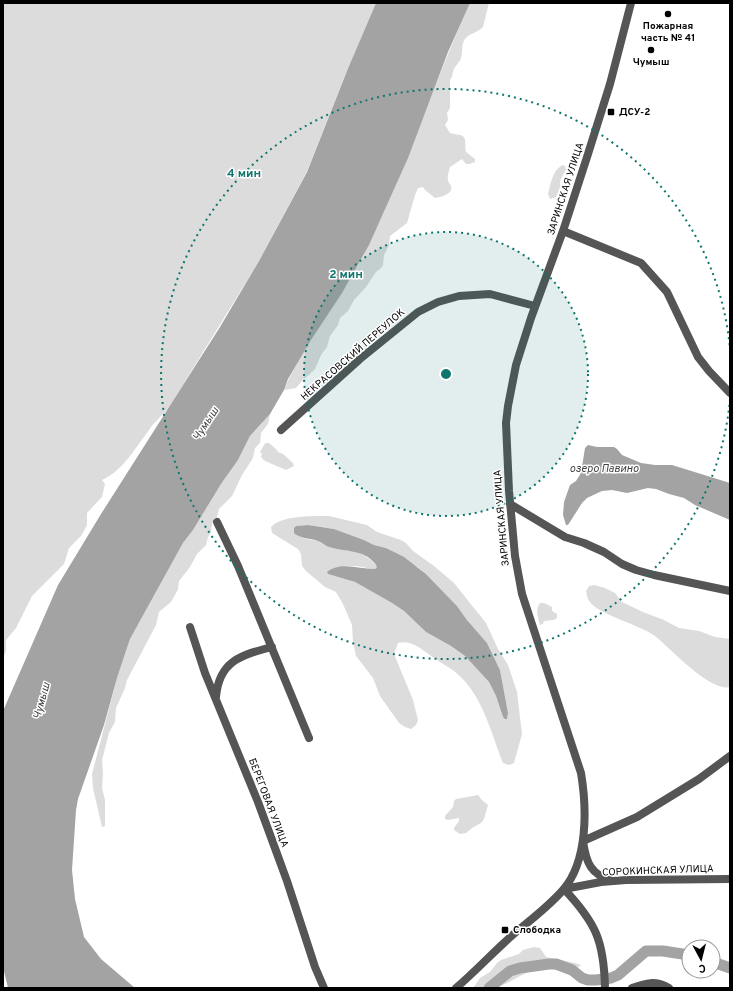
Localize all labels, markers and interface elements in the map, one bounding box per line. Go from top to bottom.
marker: Пожарная часть № 41 [663,9,673,19]
place label: Пожарная часть № 41 [641,20,695,45]
marker: Чумыш [646,45,656,55]
place label: Чумыш [633,56,669,69]
place label: ДСУ-2 [619,106,650,119]
marker: ДСУ-2 [606,107,616,117]
street label: ЗАРИНСКАЯ УЛИЦА [545,141,587,237]
text: 4 мин [227,166,261,182]
text: 2 мин [329,267,363,283]
street label: НЕКРАСОВСКИЙ ПЕРЕУЛОК [298,306,408,404]
centre of rings [439,367,453,381]
water label: Чумыш [190,404,222,444]
water label: озеро Павино [570,462,639,476]
street label: ЗАРИНСКАЯ УЛИЦА [491,469,513,567]
water label: Чумыш [30,681,54,721]
street label: БЕРЕГОВАЯ УЛИЦА [245,757,291,850]
street label: СОРОКИНСКАЯ УЛИЦА [602,863,714,879]
place label: Слободка [513,924,561,937]
marker: Слободка [500,925,510,935]
north arrow [681,939,721,979]
text: С [698,961,706,975]

